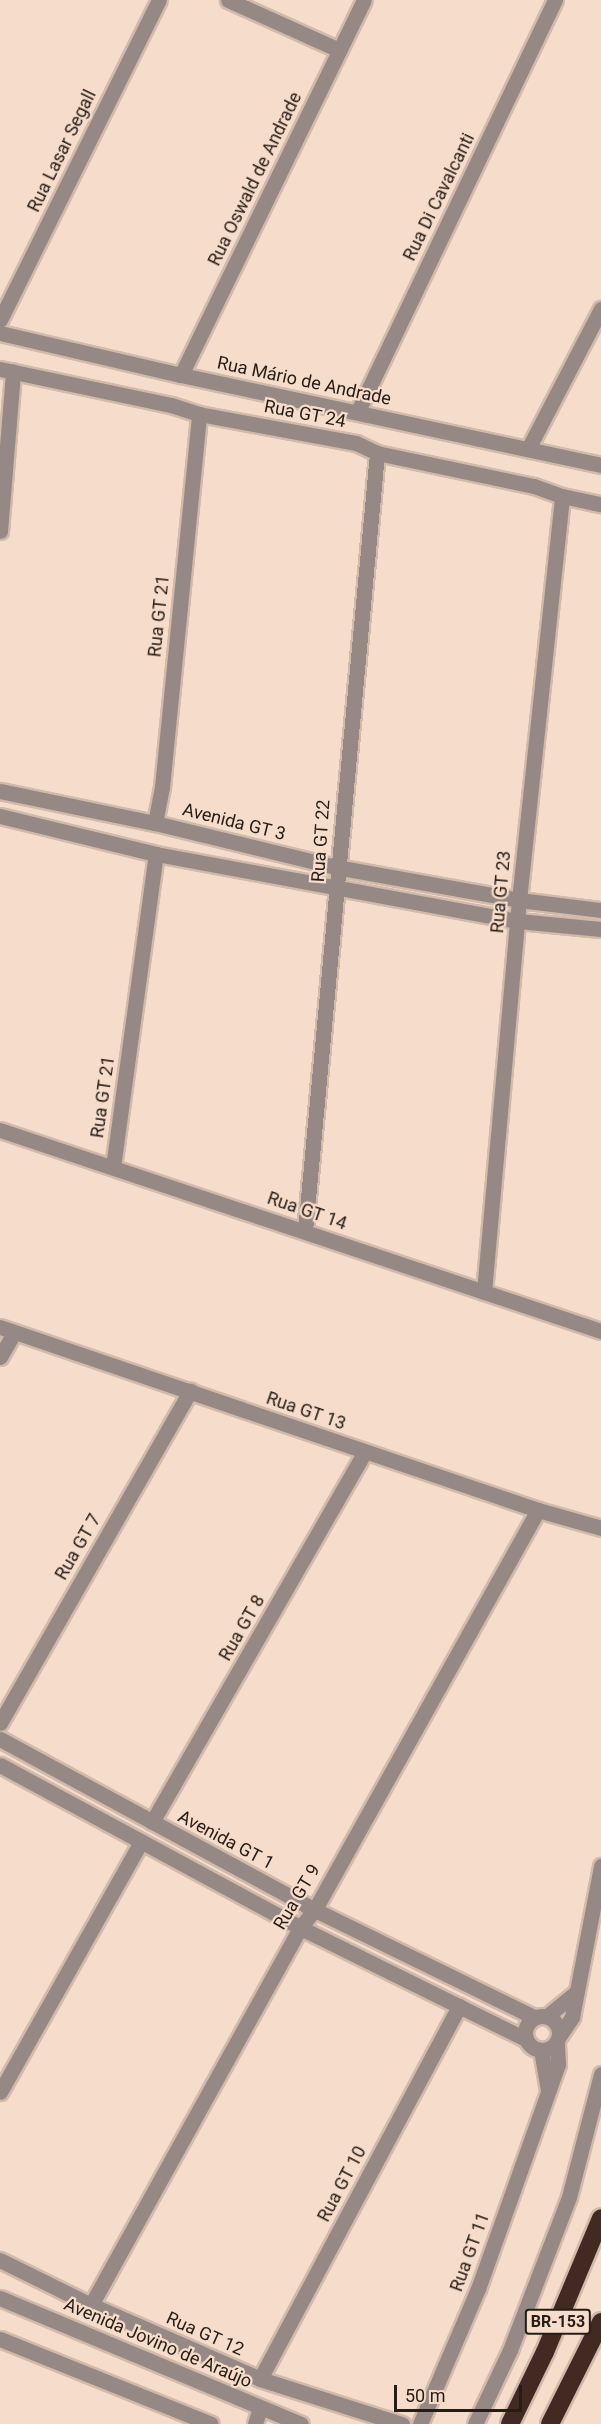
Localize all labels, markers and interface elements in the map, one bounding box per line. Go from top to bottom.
street label: Rua Lasar Segall [23,86,101,216]
street label: Rua Oswald de Andrade [204,89,306,269]
street label: Rua Di Cavalcanti [399,130,479,264]
street label: Rua Mário de Andrade [215,352,393,410]
street label: Rua GT 24 [262,395,348,433]
street label: Rua GT 21 [144,574,174,658]
street label: Avenida GT 3 [180,799,288,845]
street label: Rua GT 22 [307,799,335,883]
street label: Rua GT 23 [487,850,515,934]
street label: Rua GT 21 [87,1054,119,1140]
street label: Rua GT 14 [264,1187,350,1235]
street label: Rua GT 13 [263,1387,349,1435]
street label: Rua GT 7 [50,1510,106,1584]
street label: Rua GT 8 [214,1591,270,1665]
street label: Avenida GT 1 [174,1806,278,1874]
street label: Rua GT 9 [269,1860,325,1934]
street label: Rua GT 10 [313,2142,371,2226]
street label: Rua GT 11 [446,2209,494,2295]
street label: Avenida Jovino de Araújo [61,2294,255,2392]
street label: Rua GT 12 [163,2307,247,2361]
road number: BR-153 [524,2309,592,2335]
scale bar [397,2373,524,2411]
text: 50 m [405,2385,445,2406]

